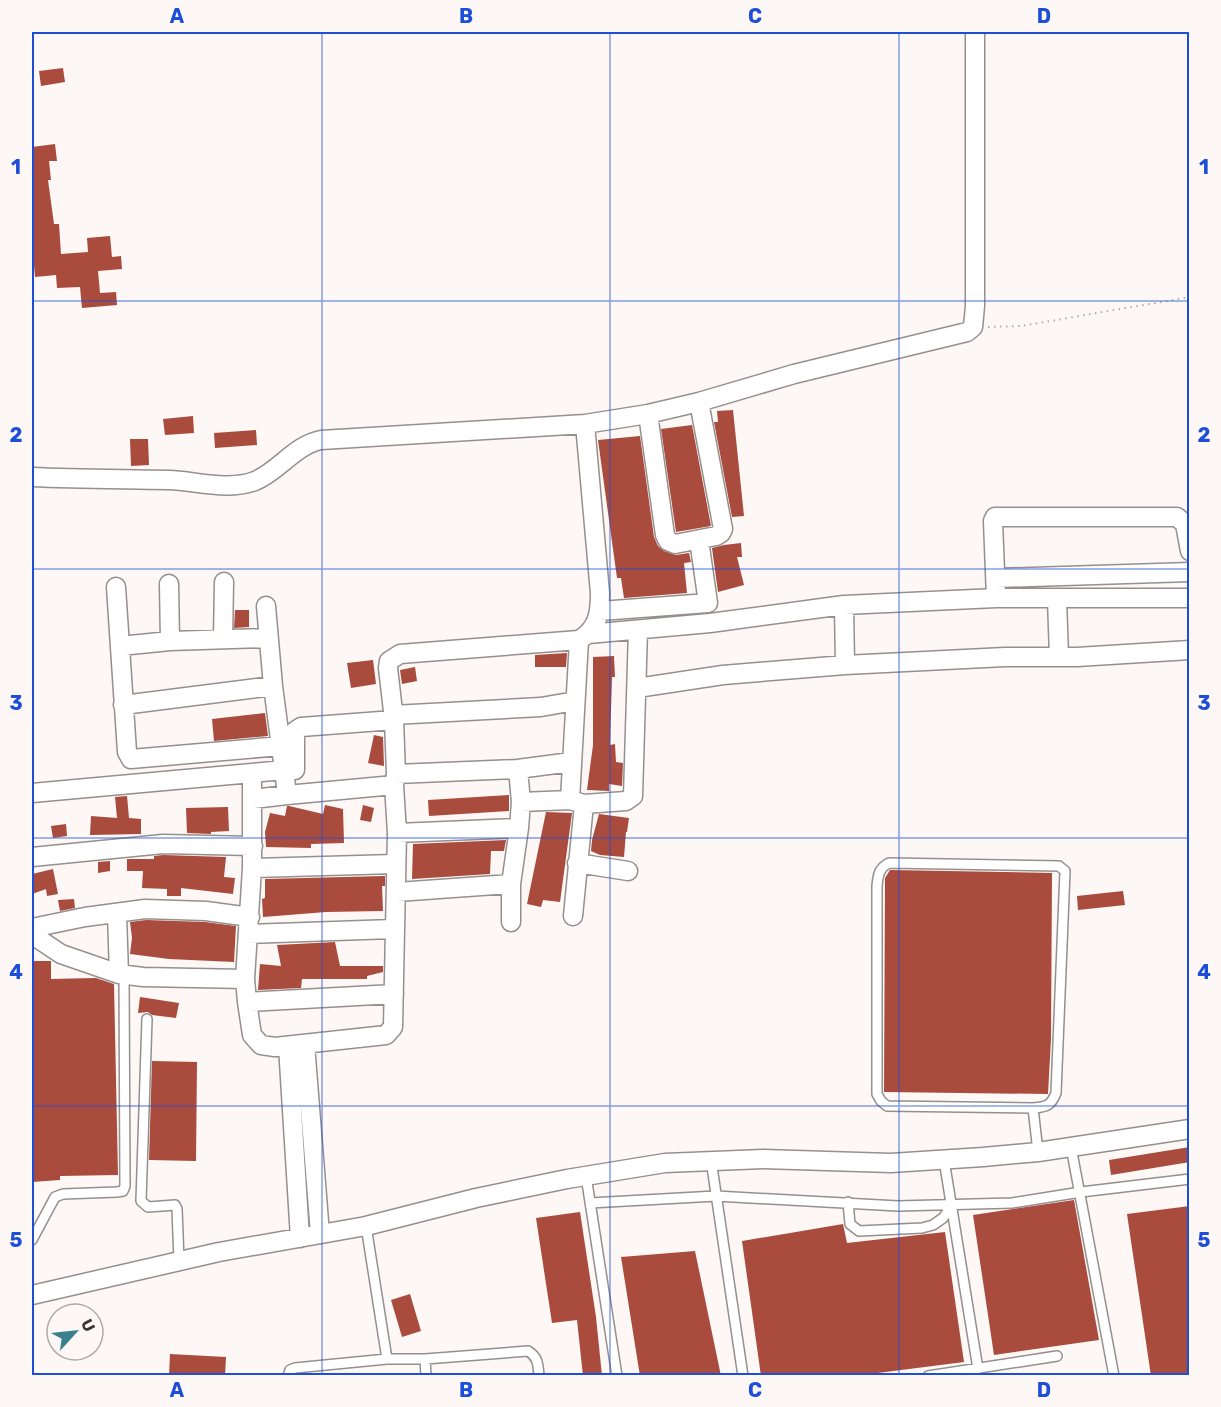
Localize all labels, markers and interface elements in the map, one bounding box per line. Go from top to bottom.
text: A [170,4,185,28]
text: B [459,4,473,28]
text: C [748,4,762,28]
text: D [1037,4,1051,28]
text: 1 [11,155,21,179]
text: 1 [1199,155,1209,179]
text: 2 [10,423,23,447]
text: 2 [1198,423,1211,447]
text: 3 [9,691,23,715]
text: 3 [1197,691,1211,715]
text: 4 [9,960,23,984]
text: 4 [1197,960,1211,984]
text: 5 [10,1228,23,1252]
text: 5 [1198,1228,1211,1252]
north arrow [45,1302,105,1362]
text: U [77,1316,99,1335]
text: A [170,1378,185,1402]
text: B [459,1378,473,1402]
text: C [748,1378,762,1402]
text: D [1037,1378,1051,1402]

